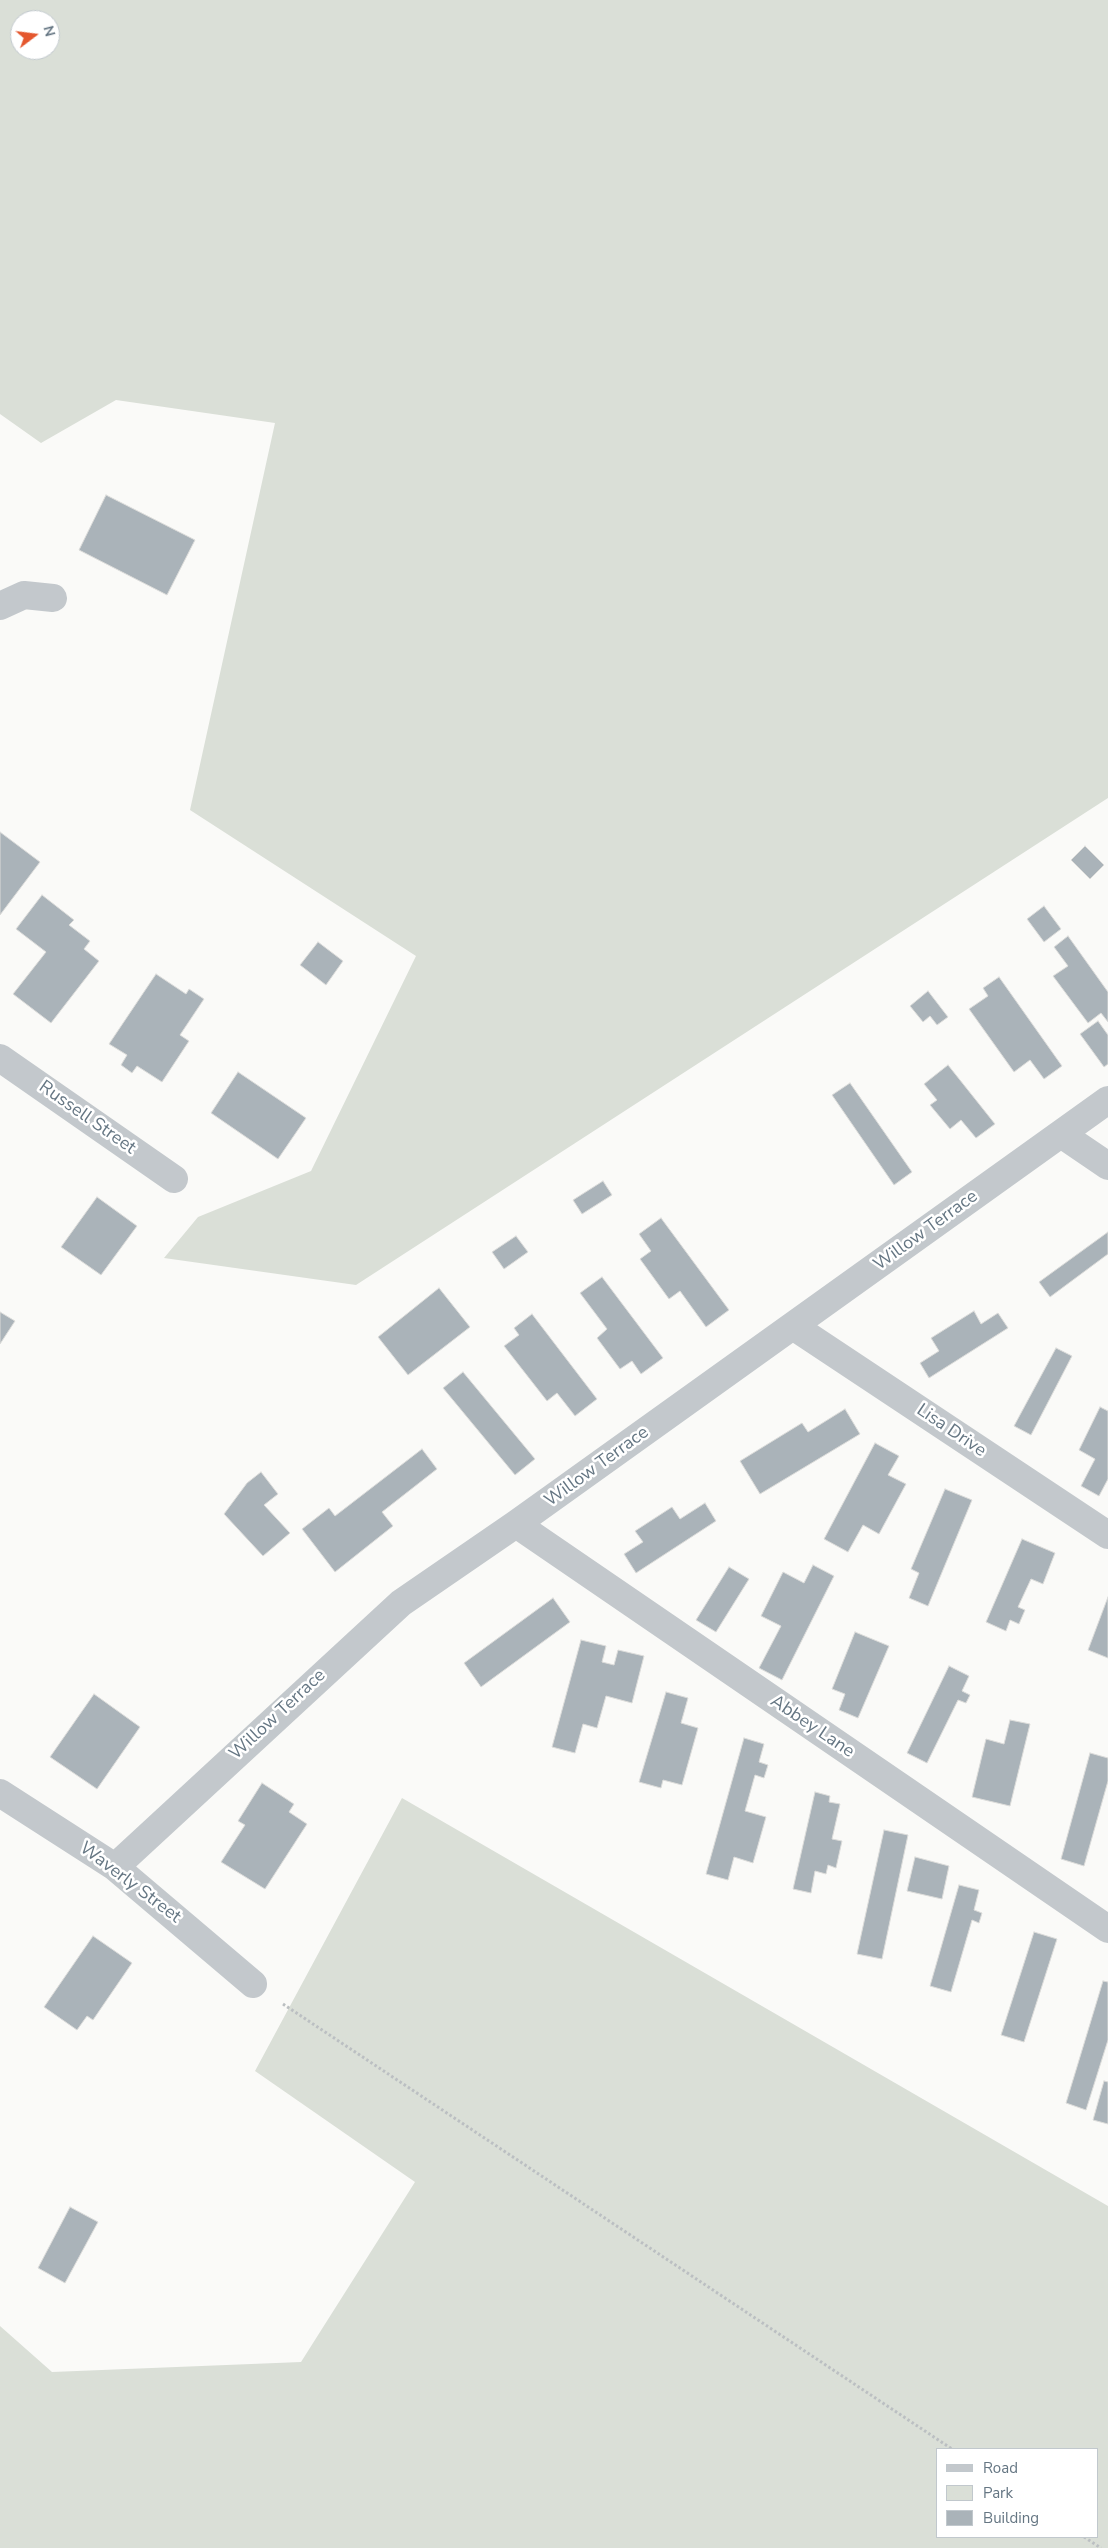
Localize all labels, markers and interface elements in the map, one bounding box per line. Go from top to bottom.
north arrow [10,10,60,60]
text: N [38,24,60,39]
street label: Russell Street [34,1077,140,1159]
street label: Willow Terrace [870,1186,982,1276]
street label: Lisa Drive [912,1400,990,1462]
street label: Willow Terrace [541,1422,653,1512]
street label: Willow Terrace [226,1665,330,1765]
street label: Abbey Lane [766,1691,858,1763]
street label: Waverly Street [75,1838,185,1928]
legend [936,2448,1098,2538]
text: Road [983,2458,1018,2478]
text: Park [983,2483,1013,2503]
text: Building [983,2508,1039,2528]

